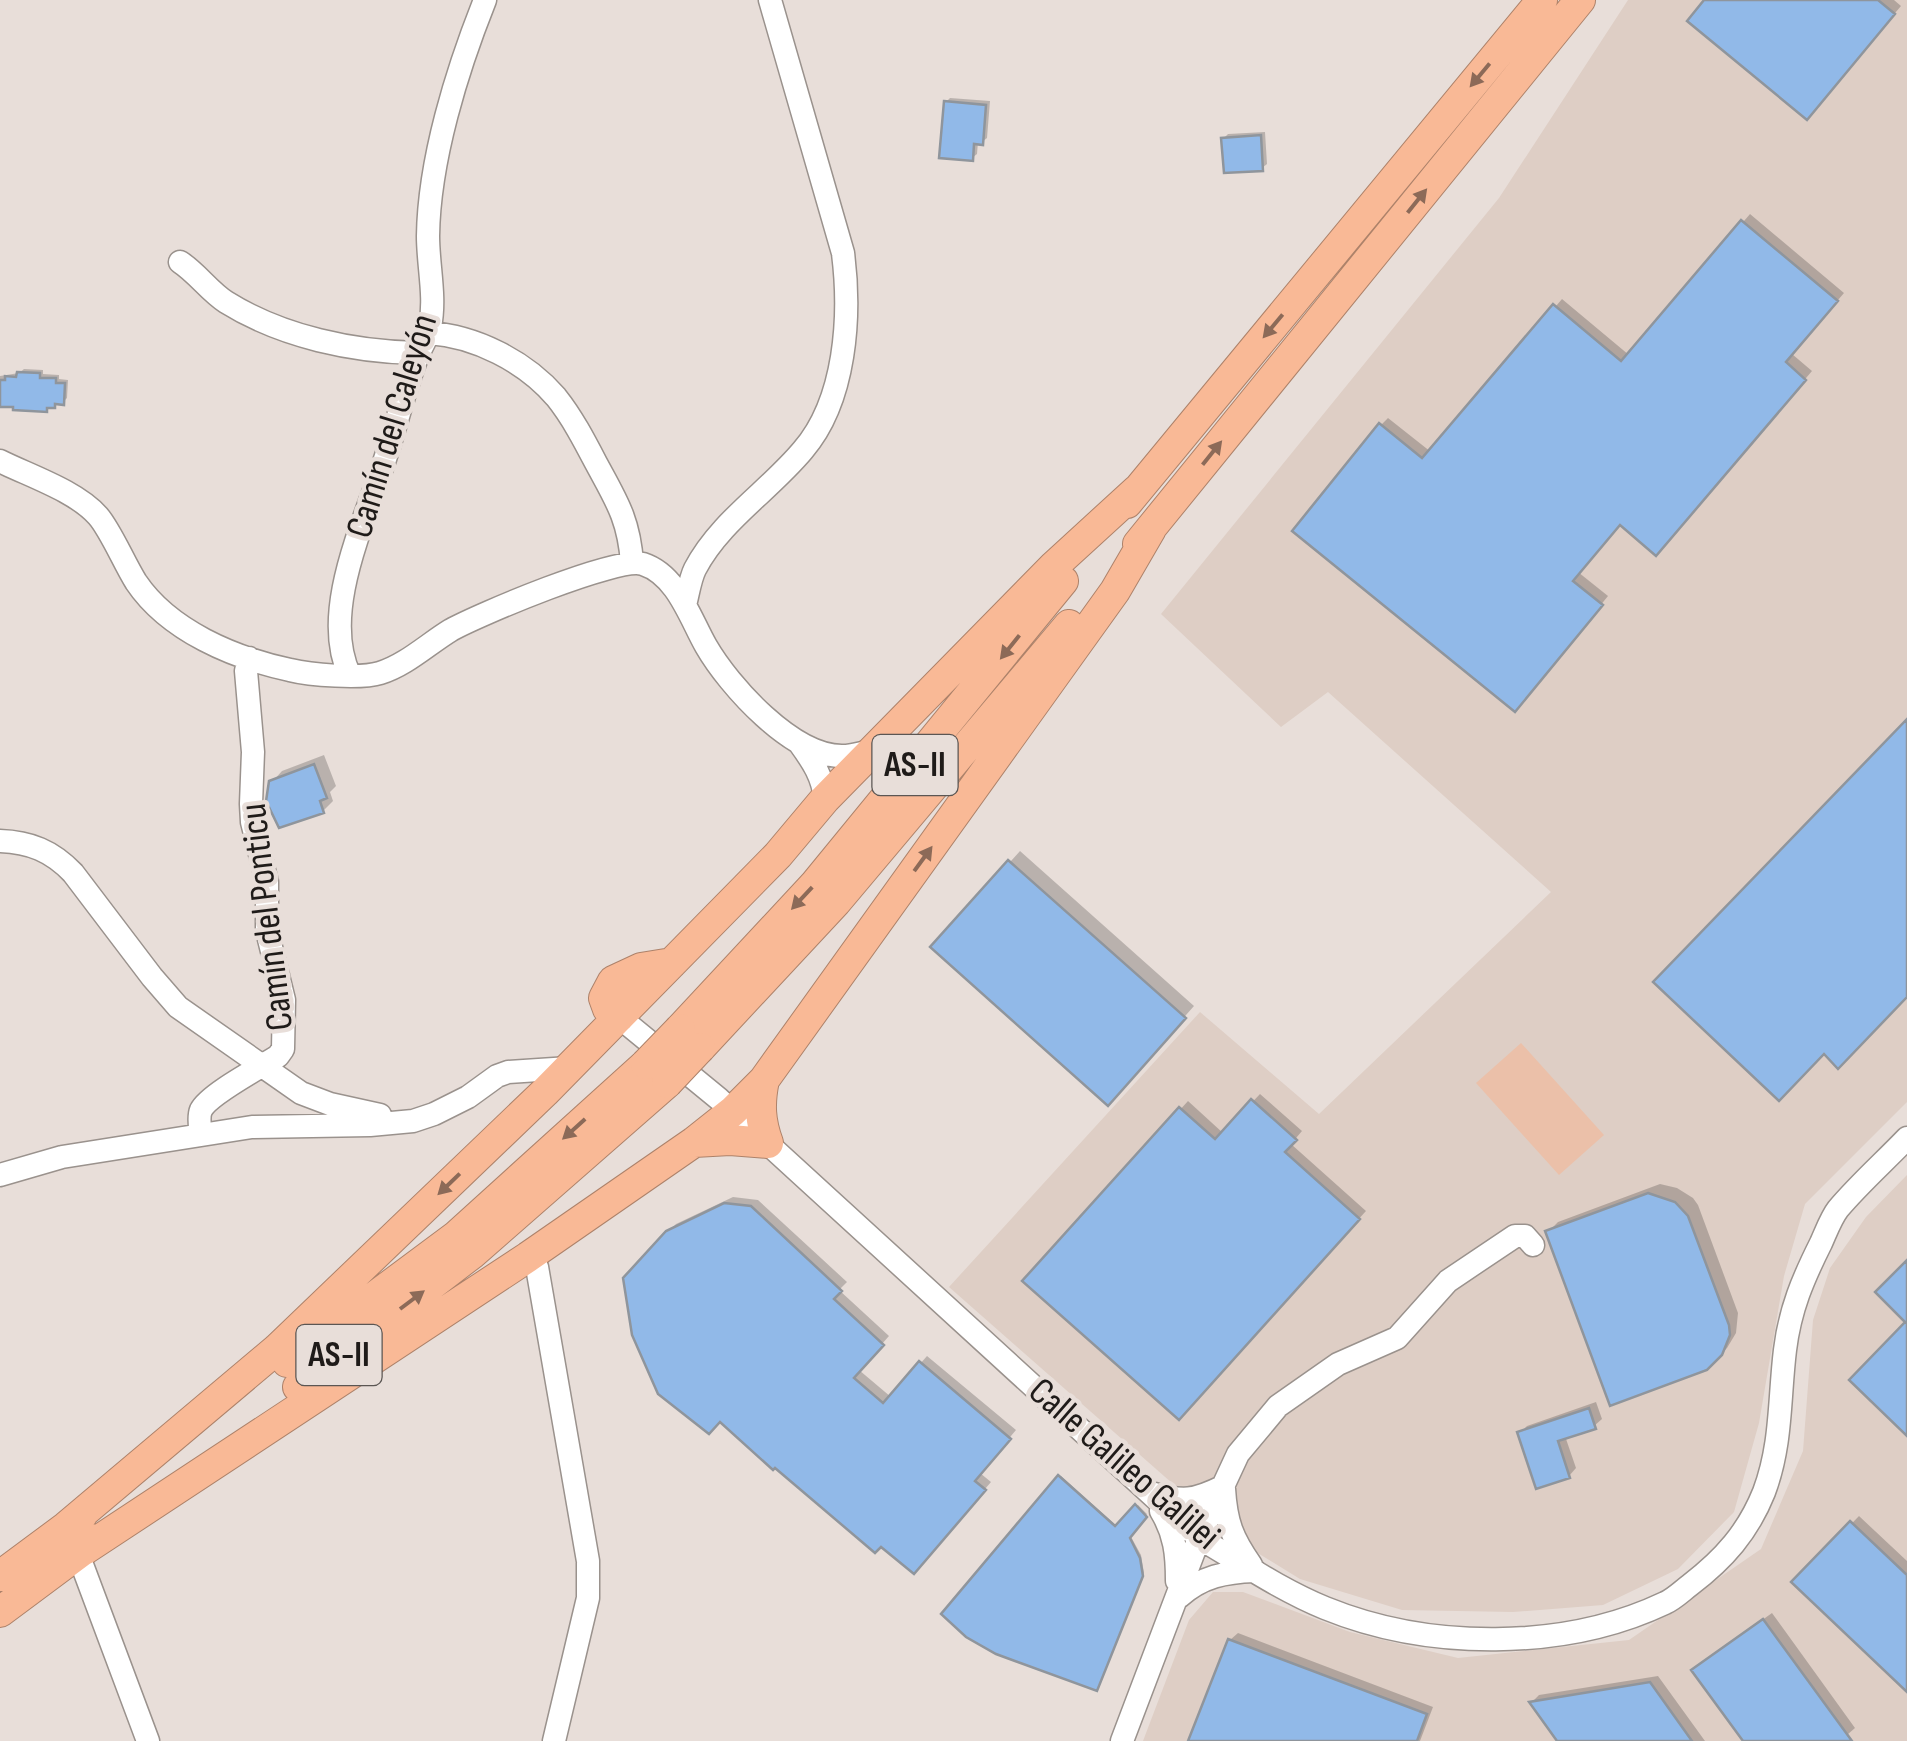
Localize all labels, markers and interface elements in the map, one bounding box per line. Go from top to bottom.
one-way arrow [1470,63,1491,88]
one-way arrow [1406,188,1427,213]
street label: Camín del Caleyón [337,309,447,543]
one-way arrow [1263,313,1284,338]
one-way arrow [1201,441,1222,466]
one-way arrow [1000,635,1021,660]
road number: AS-II [872,735,958,795]
street label: Camín del Ponticu [231,801,303,1033]
one-way arrow [912,846,932,872]
one-way arrow [791,885,814,909]
one-way arrow [562,1117,586,1140]
one-way arrow [437,1172,461,1195]
one-way arrow [399,1289,425,1310]
road number: AS-II [296,1325,382,1385]
street label: Calle Galileo Galilei [1019,1369,1229,1559]

